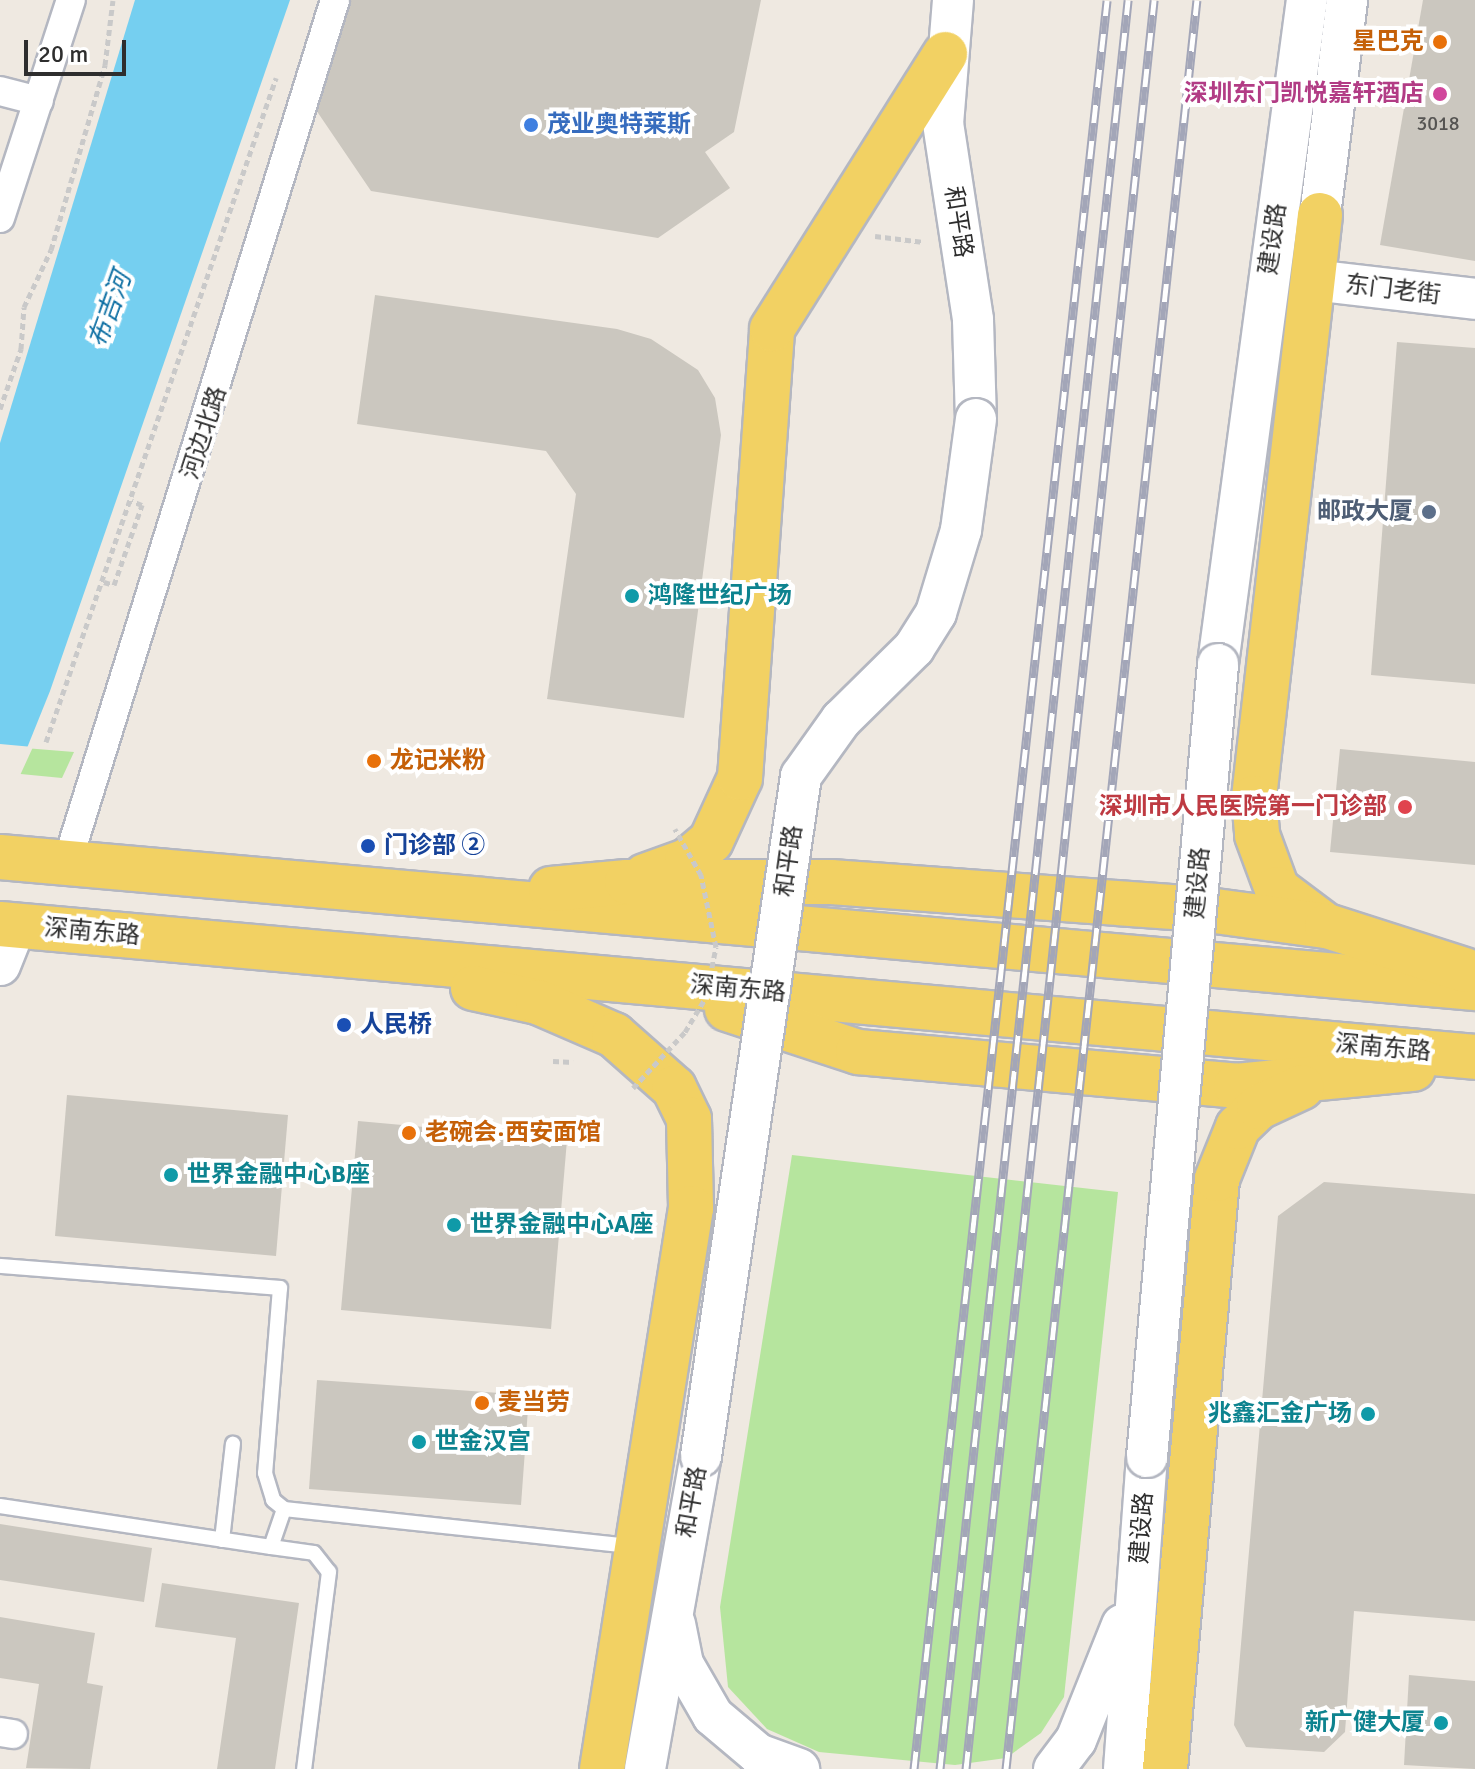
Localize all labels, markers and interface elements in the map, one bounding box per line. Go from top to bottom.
scale bar [28,24,130,74]
place label: 星巴克 [1352,28,1424,56]
marker: 星巴克 [1431,33,1449,51]
text: 20 m [38,39,88,69]
place label: 深圳东门凯悦嘉轩酒店 [1184,80,1424,108]
marker: 深圳东门凯悦嘉轩酒店 [1431,85,1449,103]
place label: 茂业奥特莱斯 [547,111,691,139]
house number: 3018 [1416,111,1460,135]
marker: 茂业奥特莱斯 [522,116,540,134]
street label: 和平路 [938,184,978,260]
street label: 建设路 [1254,201,1292,277]
water label: 布吉河 [83,268,139,352]
street label: 东门老街 [1344,270,1442,310]
street label: 河边北路 [175,383,233,483]
place label: 邮政大厦 [1317,498,1413,526]
marker: 邮政大厦 [1420,503,1438,521]
place label: 鸿隆世纪广场 [648,582,792,610]
marker: 鸿隆世纪广场 [623,587,641,605]
place label: 龙记米粉 [390,747,486,775]
marker: 龙记米粉 [365,752,383,770]
place label: 深圳市人民医院第一门诊部 [1099,793,1387,821]
marker: 深圳市人民医院第一门诊部 [1394,796,1416,818]
street label: 和平路 [770,823,808,899]
place label: 门诊部 ② [384,832,485,860]
marker: 门诊部 ② [359,837,377,855]
street label: 建设路 [1181,846,1215,920]
street label: 深南东路 [43,913,141,951]
street label: 深南东路 [689,970,787,1008]
place label: 人民桥 [360,1011,432,1039]
marker: 人民桥 [335,1016,353,1034]
street label: 深南东路 [1334,1029,1432,1067]
place label: 老碗会·西安面馆 [425,1119,601,1147]
marker: 老碗会·西安面馆 [400,1124,418,1142]
place label: 世界金融中心B座 [187,1161,370,1189]
marker: 世界金融中心B座 [162,1166,180,1184]
place label: 世界金融中心A座 [470,1211,653,1239]
marker: 世界金融中心A座 [445,1216,463,1234]
place label: 麦当劳 [498,1389,570,1417]
marker: 麦当劳 [473,1394,491,1412]
place label: 兆鑫汇金广场 [1208,1400,1352,1428]
marker: 兆鑫汇金广场 [1359,1405,1377,1423]
place label: 世金汉宫 [435,1428,531,1456]
marker: 世金汉宫 [410,1433,428,1451]
street label: 和平路 [672,1464,712,1540]
street label: 建设路 [1125,1491,1159,1565]
place label: 新广健大厦 [1305,1709,1425,1737]
marker: 新广健大厦 [1432,1714,1450,1732]

